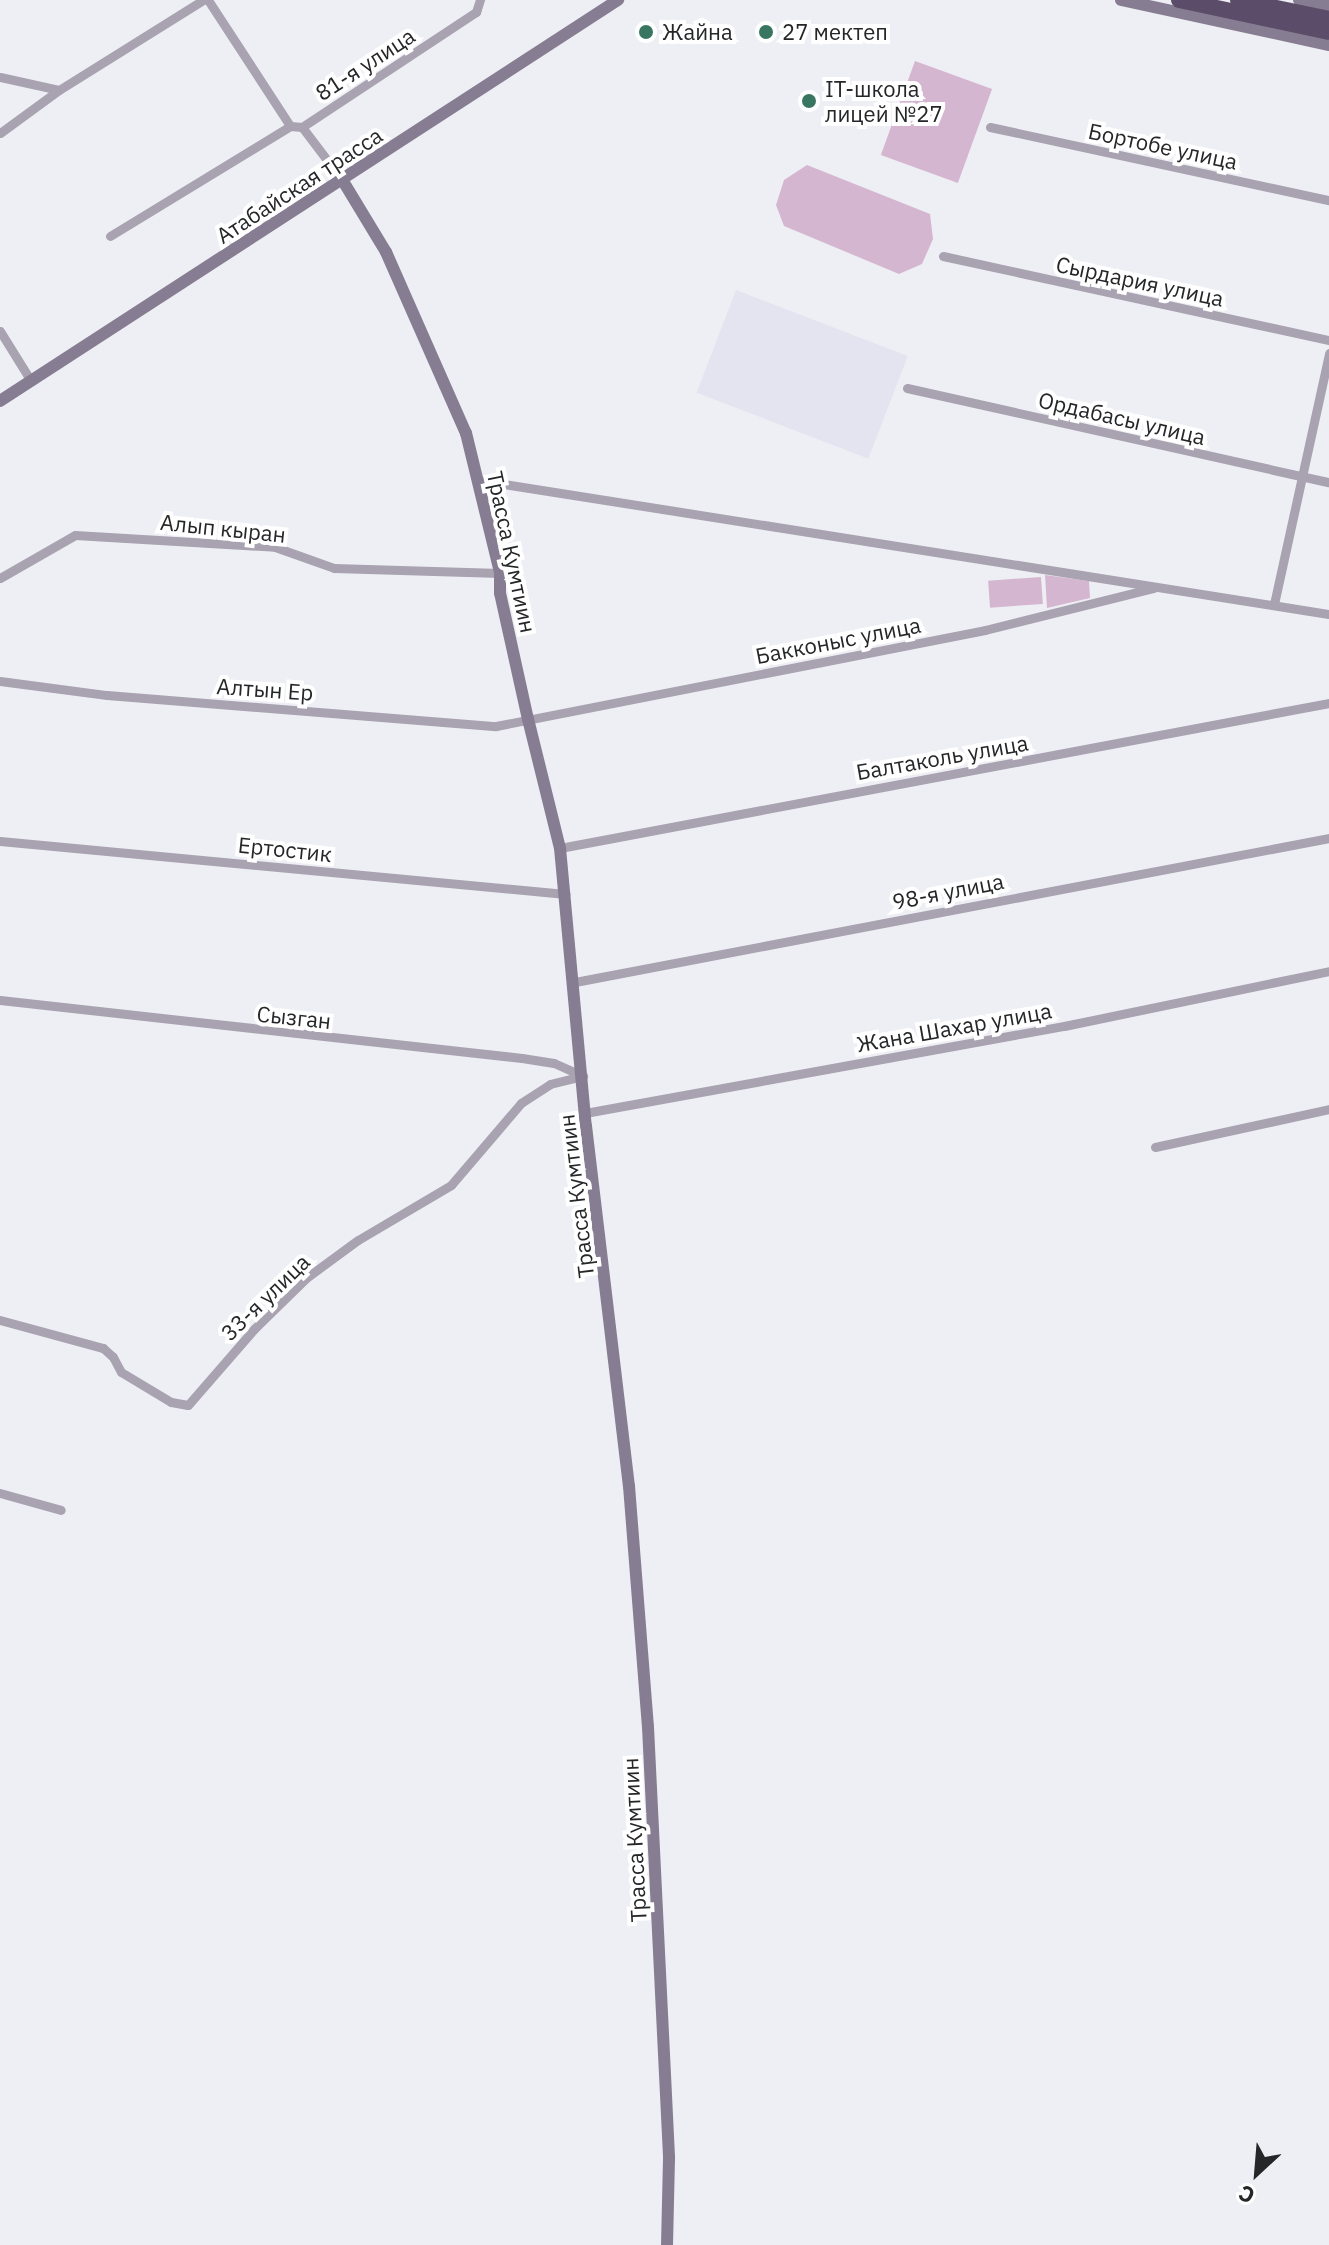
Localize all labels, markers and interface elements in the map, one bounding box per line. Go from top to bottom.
place label: Жайна [662,19,733,45]
place label: 27 мектеп [782,19,888,45]
street label: 81-я улица [310,22,420,106]
marker: Жайна [637,23,655,41]
marker: 27 мектеп [757,23,775,41]
place label: IT-школа лицей №27 [825,75,943,126]
marker: IT-школа лицей №27 [800,92,818,110]
street label: Бортобе улица [1086,117,1240,175]
street label: Атабайская трасса [211,121,387,249]
street label: Сырдария улица [1054,250,1226,312]
street label: Ордабасы улица [1036,386,1208,450]
street label: Трасса Кумтиин [482,469,542,635]
street label: Алып кыран [159,508,287,548]
street label: Бакконыс улица [753,611,923,669]
street label: Алтын Ер [216,672,314,706]
street label: Балтаколь улица [854,729,1030,785]
street label: Ертостик [237,831,333,867]
street label: 98-я улица [890,867,1006,915]
street label: Жана Шахар улица [854,997,1054,1057]
street label: Сызган [256,1000,332,1034]
street label: Трасса Кумтиин [553,1113,599,1279]
street label: 33-я улица [215,1248,315,1346]
street label: Трасса Кумтиин [617,1757,651,1923]
north arrow [1217,2133,1297,2213]
text: С [1233,2179,1259,2211]

